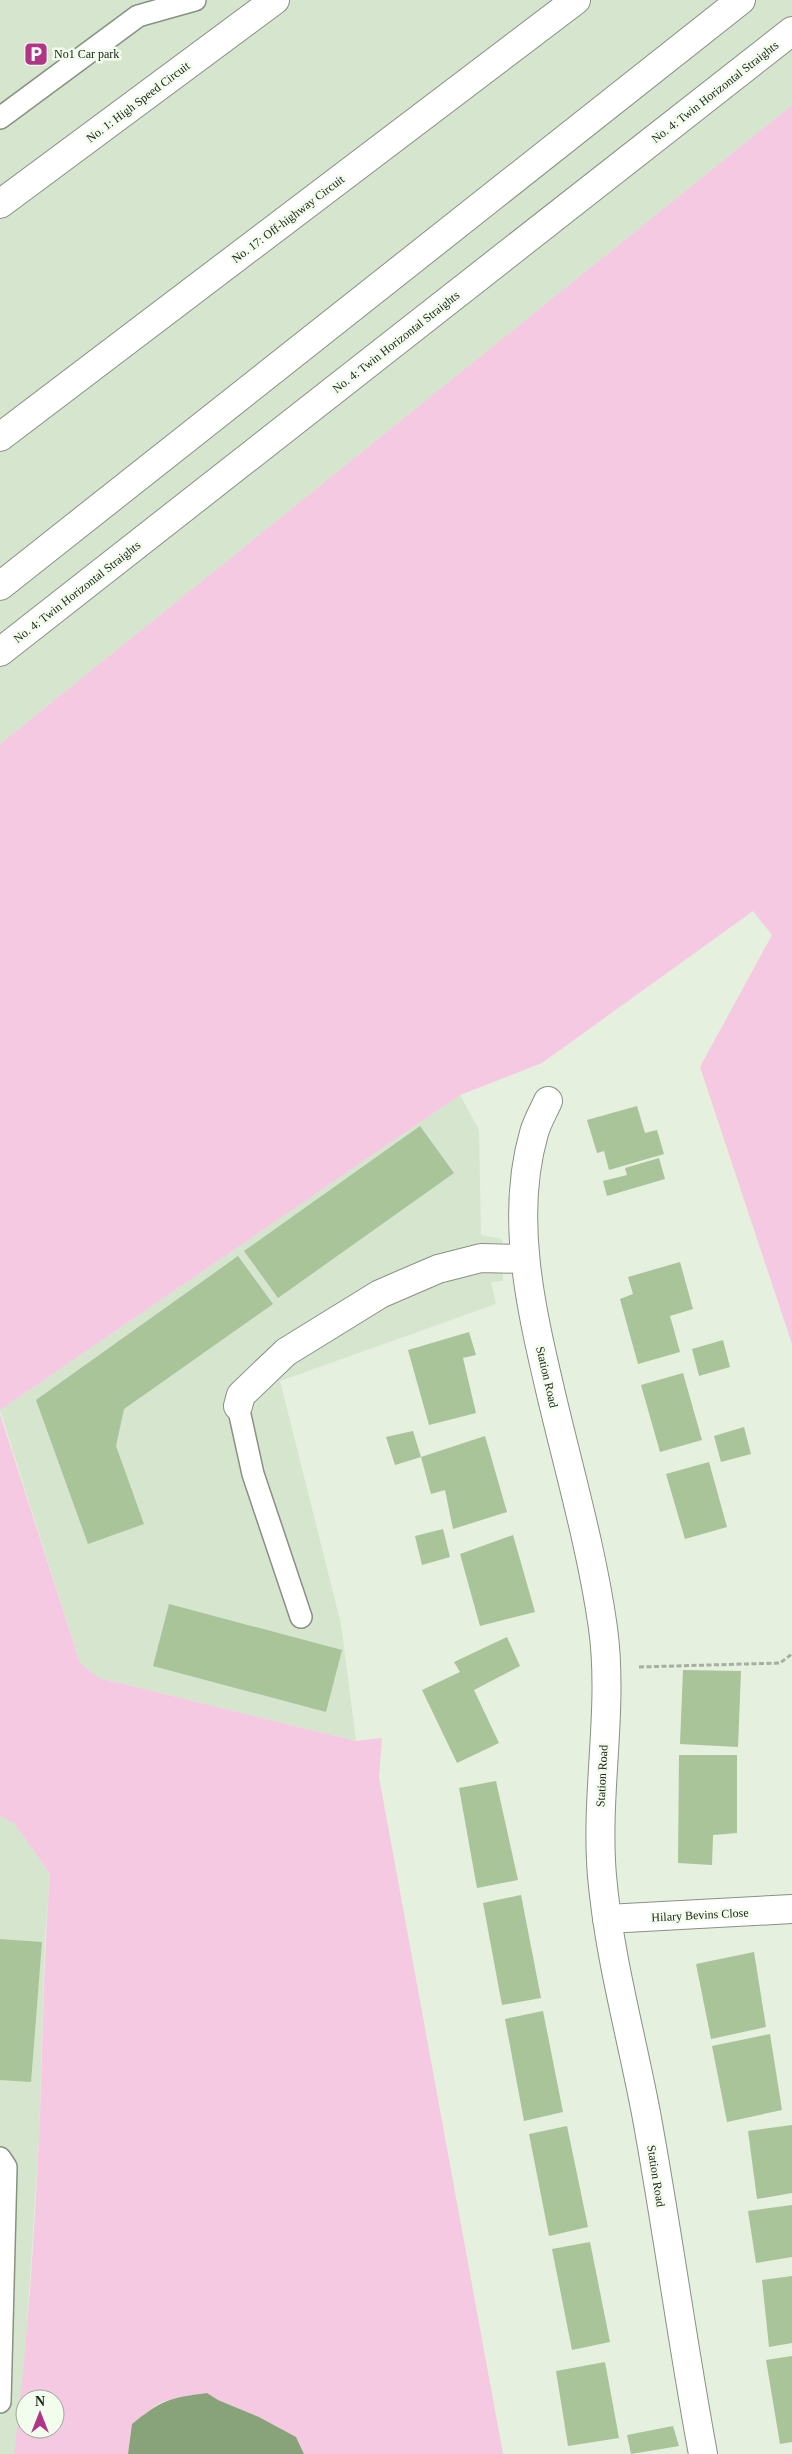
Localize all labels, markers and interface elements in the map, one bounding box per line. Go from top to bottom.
street label: No. 4: Twin Horizontal Straights [649,38,782,146]
parking icon: No1 Car park [23,41,49,67]
place label: No1 Car park [54,47,119,61]
street label: No. 1: High Speed Circuit [84,58,193,145]
street label: No. 17: Off-highway Circuit [229,172,347,266]
street label: No. 4: Twin Horizontal Straights [330,288,463,396]
street label: No. 4: Twin Horizontal Straights [11,538,144,646]
street label: Station Road [533,1345,561,1409]
street label: Station Road [593,1745,611,1807]
street label: Hilary Bevins Close [651,1905,749,1925]
street label: Station Road [644,2144,668,2208]
north arrow [15,2389,65,2439]
text: N [35,2394,45,2409]

